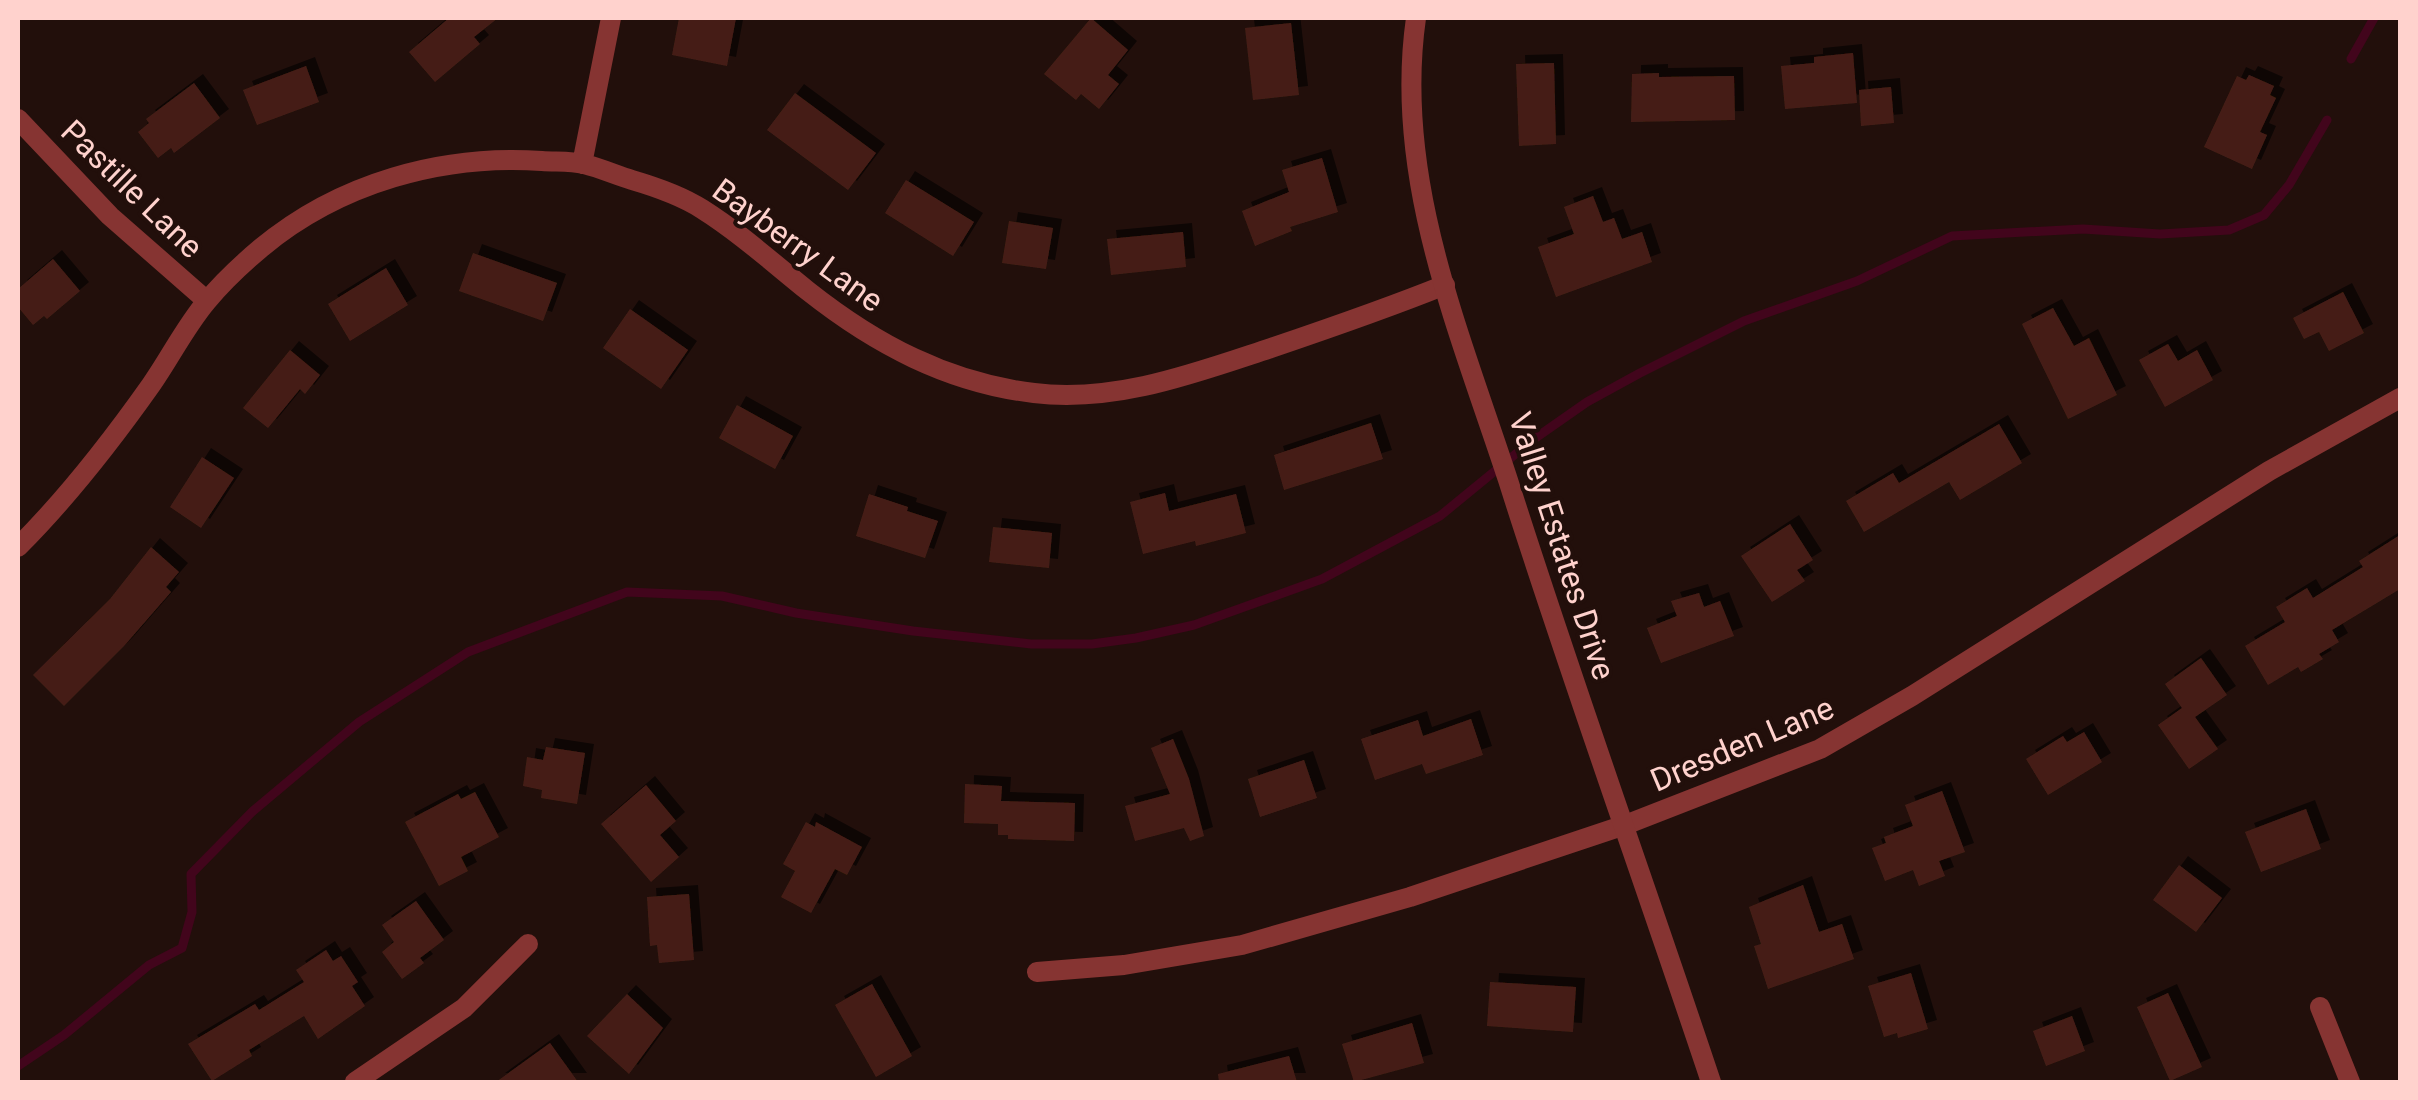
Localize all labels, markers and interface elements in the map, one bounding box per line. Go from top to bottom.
street label: Pastille Lane [53,112,211,266]
street label: Bayberry Lane [705,170,891,320]
street label: Valley Estates Drive [1501,408,1623,684]
street label: Dresden Lane [1645,688,1839,800]

